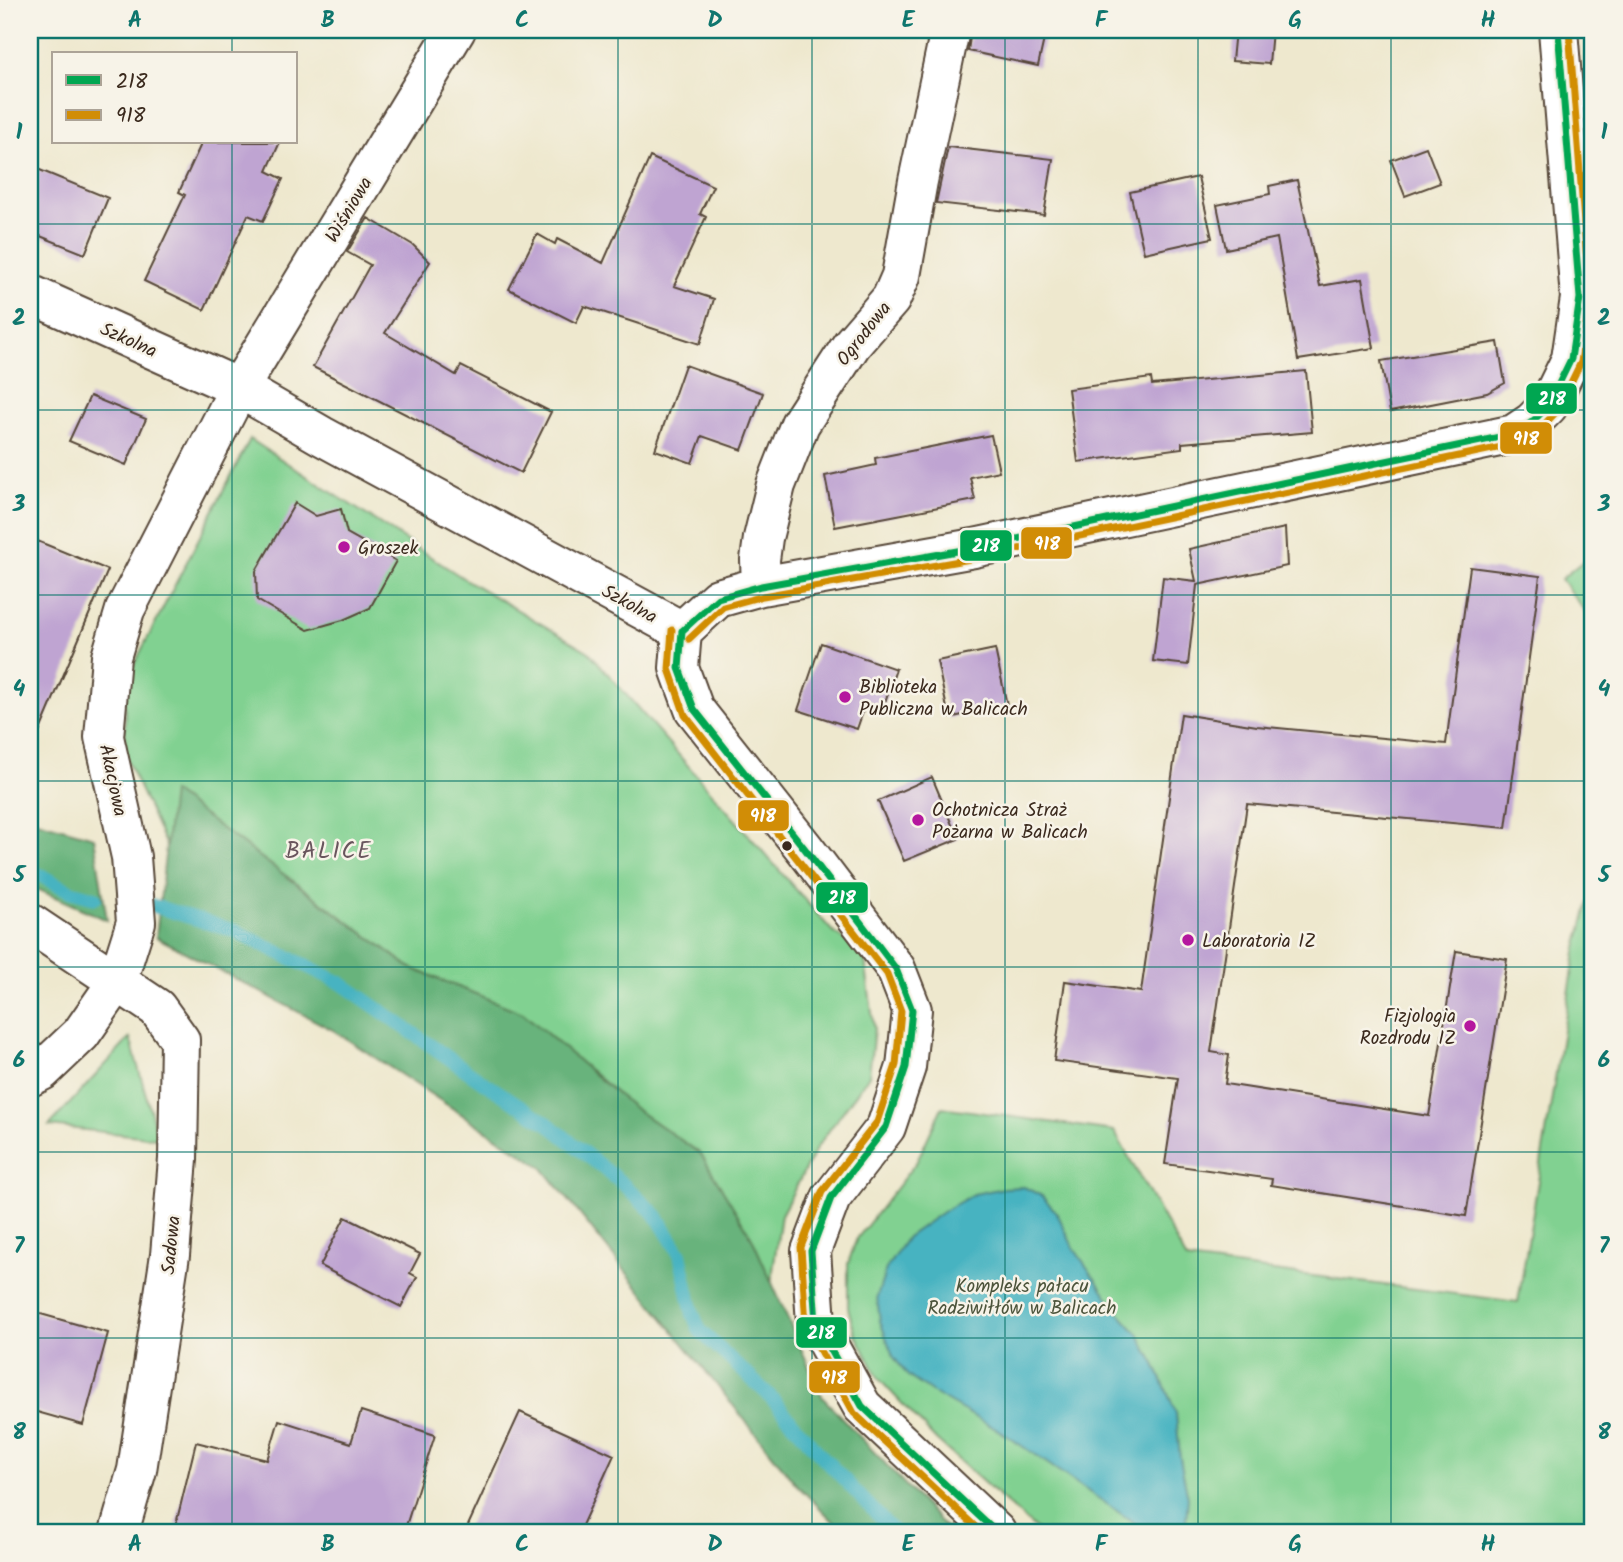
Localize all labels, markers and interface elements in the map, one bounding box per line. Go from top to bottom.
text: A [128,3,142,39]
text: B [321,3,335,39]
text: C [515,3,529,39]
text: D [707,3,723,39]
text: E [902,3,916,39]
text: F [1095,3,1109,39]
text: G [1288,3,1302,39]
text: H [1481,3,1496,39]
legend [52,52,298,144]
text: 218 [116,66,148,99]
text: 918 [116,100,146,133]
text: 1 [16,115,23,151]
text: 1 [1601,115,1608,151]
street label: Wiśniowa [318,171,381,249]
street label: Ogrodowa [830,295,900,373]
text: 2 [12,301,26,337]
text: 2 [1597,301,1611,337]
street label: Szkolna [95,315,162,367]
line badge: 218 [1525,382,1578,415]
text: 218 [1538,385,1567,415]
line badge: 918 [1499,421,1553,455]
text: 918 [1513,425,1540,455]
text: 3 [12,487,26,523]
text: 3 [1597,487,1611,523]
line badge: 918 [1020,526,1073,560]
line badge: 218 [959,529,1013,562]
text: 918 [1034,530,1061,560]
text: 218 [972,532,1001,562]
place label: Groszek [358,534,419,564]
marker: Groszek [336,539,352,555]
street label: Szkolna [596,577,662,632]
text: 4 [13,672,26,708]
text: 4 [1598,672,1611,708]
place label: Biblioteka Publiczna w Balicach [859,673,1028,725]
marker: Biblioteka Publiczna w Balicach [837,689,853,705]
street label: Akacjowa [90,742,134,819]
place label: Ochotnicza Straż Pożarna w Balicach [932,796,1088,848]
line badge: 918 [737,799,790,832]
text: 918 [750,802,777,832]
marker: Ochotnicza Straż Pożarna w Balicach [910,812,926,828]
district label: BALICE [285,834,373,870]
unlabelled marker [780,839,794,853]
text: 5 [12,858,27,894]
text: 5 [1597,858,1612,894]
line badge: 218 [815,881,869,914]
text: 218 [828,884,857,914]
place label: Laboratoria IZ [1202,927,1316,957]
marker: Laboratoria IZ [1180,932,1196,948]
place label: Fizjologia Rozdrodu IZ [1360,1002,1456,1054]
marker: Fizjologia Rozdrodu IZ [1462,1018,1478,1034]
text: 6 [13,1043,25,1079]
text: 6 [1598,1043,1610,1079]
street label: Sadowa [154,1214,190,1276]
text: 7 [14,1229,26,1265]
text: 7 [1599,1229,1611,1265]
park label: Kompleks pałacu Radziwiłłów w Balicach [927,1272,1117,1324]
line badge: 218 [795,1316,848,1349]
text: 218 [807,1319,836,1349]
line badge: 918 [808,1360,861,1394]
text: 918 [821,1364,848,1394]
text: 8 [12,1415,26,1451]
text: 8 [1597,1415,1611,1451]
text: A [128,1527,142,1562]
text: B [321,1527,335,1562]
text: C [515,1527,529,1562]
text: D [707,1527,723,1562]
text: E [902,1527,916,1562]
text: F [1095,1527,1109,1562]
text: G [1288,1527,1302,1562]
text: H [1481,1527,1496,1562]

